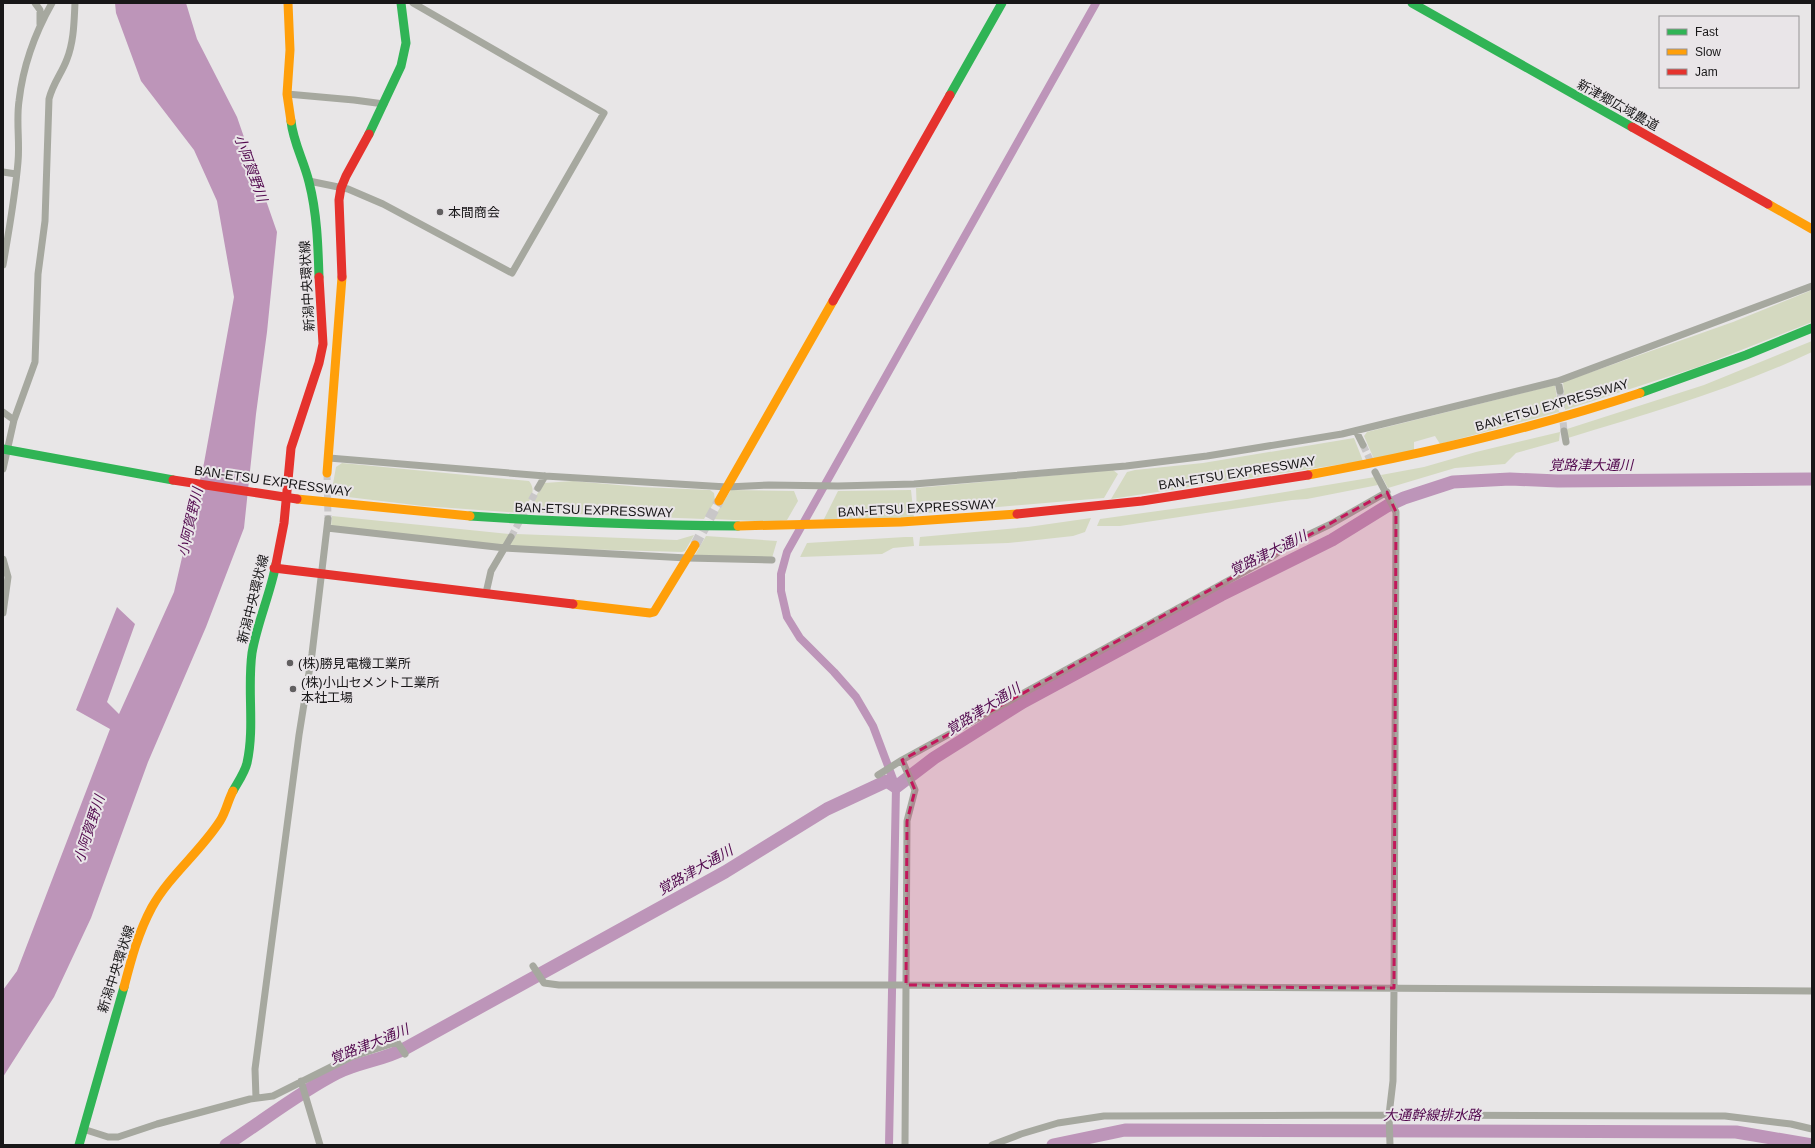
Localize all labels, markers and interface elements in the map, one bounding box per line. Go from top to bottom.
legend [1659,16,1799,88]
text: Fast [1695,25,1719,39]
text: Slow [1695,45,1721,59]
text: Jam [1695,65,1718,79]
street label: 新津郷広域農道 [1575,76,1661,134]
water label: 小阿賀野川 [232,132,271,206]
place label: 本間商会 [448,205,500,220]
marker: 本間商会 [435,207,445,217]
street label: 新潟中央環状線 [297,240,317,332]
street label: BAN-ETSU EXPRESSWAY [1474,376,1631,434]
street label: BAN-ETSU EXPRESSWAY [1157,453,1317,493]
water label: 覚路津大通川 [1549,457,1635,473]
street label: BAN-ETSU EXPRESSWAY [193,463,353,500]
water label: 小阿賀野川 [174,484,206,558]
street label: BAN-ETSU EXPRESSWAY [837,496,997,520]
street label: BAN-ETSU EXPRESSWAY [514,500,674,520]
water label: 覚路津大通川 [1227,527,1311,579]
street label: 新潟中央環状線 [235,553,271,645]
place label: (株)勝見電機工業所 [298,656,411,671]
marker: (株)勝見電機工業所 [285,658,295,668]
place label: (株)小山セメント工業所 本社工場 [301,675,439,705]
water label: 覚路津大通川 [943,679,1025,738]
marker: (株)小山セメント工業所 本社工場 [288,684,298,694]
water label: 小阿賀野川 [71,791,108,865]
water label: 覚路津大通川 [655,841,737,898]
street label: 新潟中央環状線 [95,923,137,1015]
water label: 覚路津大通川 [327,1020,413,1067]
water label: 大通幹線排水路 [1383,1107,1482,1123]

